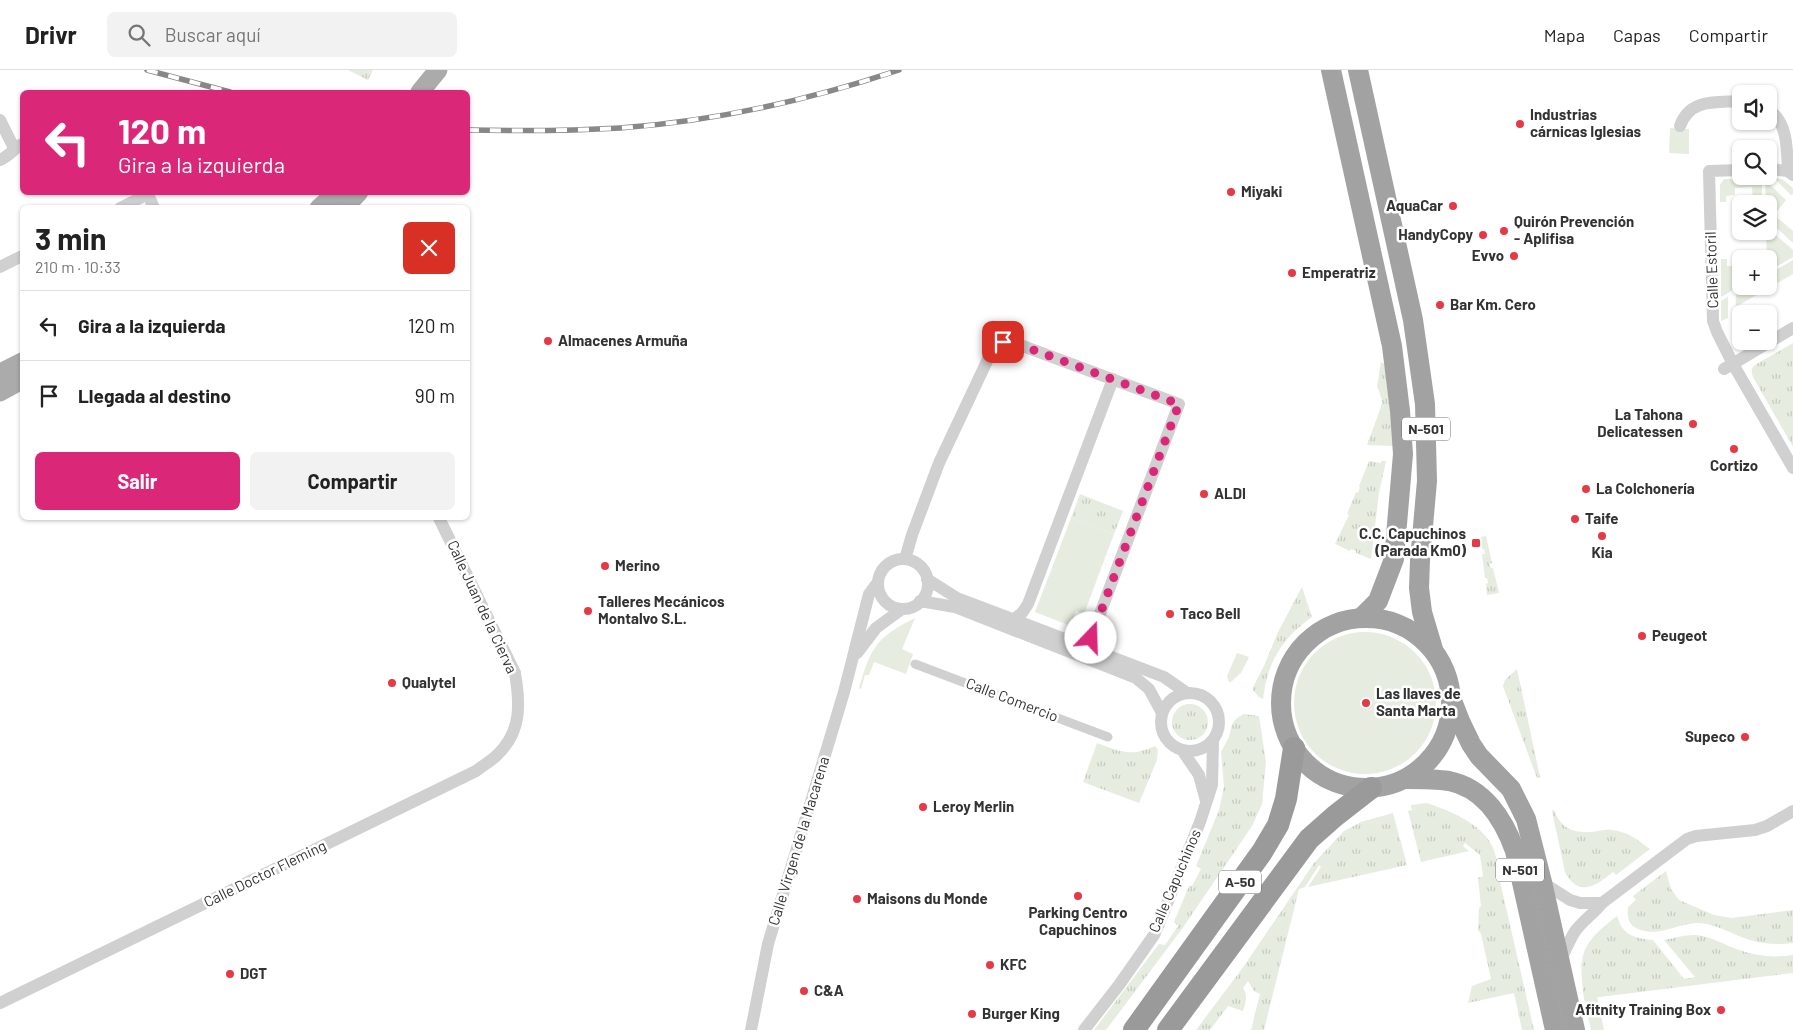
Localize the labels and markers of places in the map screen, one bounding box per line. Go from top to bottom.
place label: Industrias cárnicas Iglesias [1530,105,1642,140]
marker: Industrias cárnicas Iglesias [1514,118,1526,130]
place label: Miyaki [1241,182,1283,200]
marker: Miyaki [1225,186,1237,198]
place label: AquaCar [1386,196,1443,214]
marker: AquaCar [1447,200,1459,212]
place label: Quirón Prevención - Aplifisa [1514,212,1634,247]
place label: HandyCopy [1398,225,1473,243]
marker: Quirón Prevención - Aplifisa [1498,225,1510,237]
marker: HandyCopy [1477,229,1489,241]
place label: Evvo [1472,246,1504,264]
marker: Evvo [1508,250,1520,262]
place label: Emperatriz [1302,263,1376,281]
marker: Emperatriz [1286,267,1298,279]
place label: Bar Km. Cero [1450,295,1536,313]
marker: Bar Km. Cero [1434,299,1446,311]
pin [982,321,1024,363]
place label: Almacenes Armuña [558,331,688,349]
marker: Almacenes Armuña [542,335,554,347]
place label: La Tahona Delicatessen [1597,405,1683,440]
marker: La Tahona Delicatessen [1687,418,1699,430]
marker: Cortizo [1728,443,1740,455]
place label: Cortizo [1710,456,1758,474]
place label: La Colchonería [1596,479,1695,497]
marker: La Colchonería [1580,483,1592,495]
place label: ALDI [1214,484,1246,502]
marker: ALDI [1198,488,1210,500]
place label: Taife [1585,509,1619,527]
marker: Taife [1569,513,1581,525]
place label: C.C. Capuchinos (Parada Km0) [1359,524,1467,559]
marker: Kia [1596,530,1608,542]
marker: C.C. Capuchinos (Parada Km0) [1470,537,1482,549]
place label: Kia [1591,543,1613,561]
place label: Merino [615,556,660,574]
marker: Merino [599,560,611,572]
place label: Talleres Mecánicos Montalvo S.L. [598,592,725,627]
place label: Taco Bell [1180,604,1240,622]
marker: Talleres Mecánicos Montalvo S.L. [582,605,594,617]
marker: Taco Bell [1164,608,1176,620]
place label: Peugeot [1652,626,1708,644]
marker: Peugeot [1636,630,1648,642]
place label: Qualytel [402,673,456,691]
marker: Qualytel [386,677,398,689]
place label: Las llaves de Santa Marta [1376,684,1461,719]
marker: Las llaves de Santa Marta [1360,697,1372,709]
place label: Supeco [1685,727,1735,745]
marker: Supeco [1739,731,1751,743]
place label: Leroy Merlin [933,797,1014,815]
marker: Leroy Merlin [917,801,929,813]
place label: Maisons du Monde [867,889,988,907]
marker: Parking Centro Capuchinos [1072,890,1084,902]
marker: Maisons du Monde [851,893,863,905]
place label: Parking Centro Capuchinos [1029,903,1128,938]
place label: KFC [1000,955,1027,973]
marker: KFC [984,959,996,971]
place label: DGT [240,964,267,982]
marker: DGT [224,968,236,980]
place label: C&A [814,981,844,999]
marker: C&A [798,985,810,997]
place label: Afitnity Training Box [1575,1000,1711,1018]
place label: Burger King [982,1004,1060,1022]
marker: Afitnity Training Box [1715,1004,1727,1016]
marker: Burger King [966,1008,978,1020]

